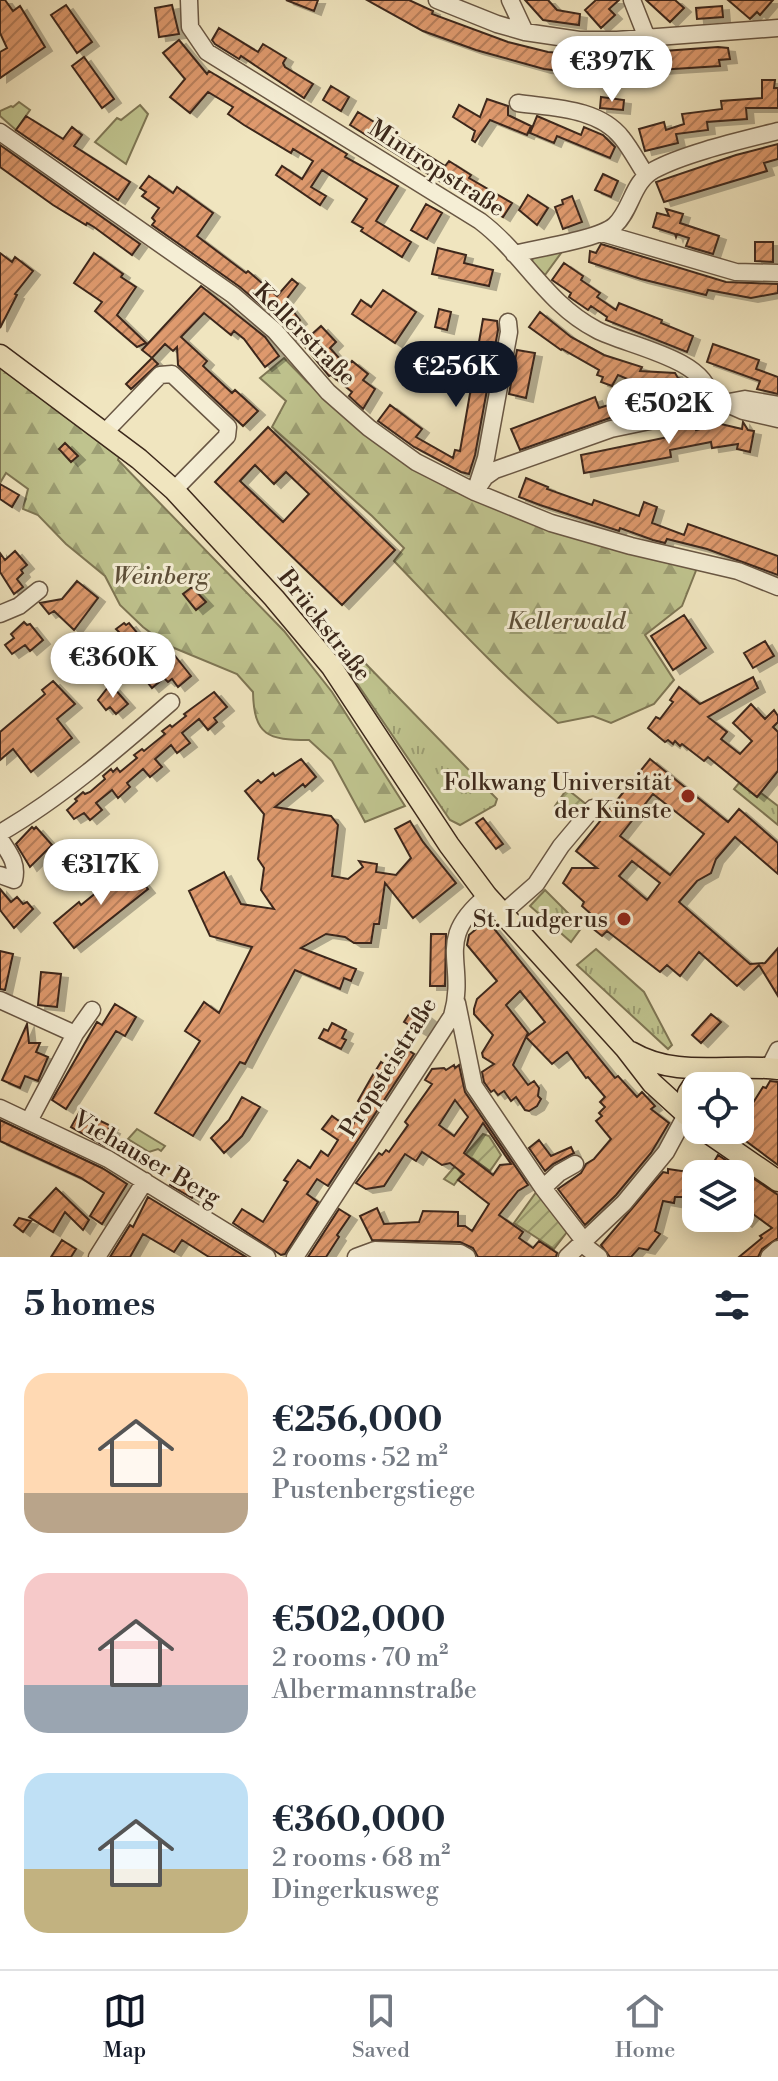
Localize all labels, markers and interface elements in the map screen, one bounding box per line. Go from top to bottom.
pin: €397K [556,36,668,104]
text: €397K [569,46,655,78]
street label: Mintropstraße [363,114,510,224]
street label: Kellerstraße [247,277,362,392]
pin: €256K [400,341,512,409]
text: €256K [413,351,499,383]
pin: €502K [613,378,725,446]
text: €502K [625,388,713,420]
park label: Weinberg [113,562,211,592]
street label: Brückstraße [270,563,377,688]
park label: Kellerwald [507,607,627,637]
pin: €360K [57,632,169,700]
text: €360K [69,642,157,674]
place label: Folkwang Universität der Künste [443,768,672,826]
marker: Folkwang Universität der Künste [679,787,697,805]
pin: €317K [45,839,157,907]
text: €317K [61,849,141,881]
place label: St. Ludgerus [473,905,608,935]
marker: St. Ludgerus [615,910,633,928]
street label: Propsteistraße [334,992,444,1143]
map controls [682,1072,754,1232]
button: locate [682,1072,754,1144]
street label: Viehauser Berg [66,1104,226,1214]
button: layers [682,1160,754,1232]
icon: filters [710,1283,754,1327]
text: 5 homes [24,1284,155,1326]
text: €256,000 [272,1400,443,1442]
icon: home [88,1405,184,1501]
text: 2 rooms · 52 m² [272,1442,448,1474]
text: Pustenbergstiege [272,1474,475,1506]
text: €502,000 [272,1600,445,1642]
icon: home [88,1605,184,1701]
text: 2 rooms · 70 m² [272,1642,448,1674]
text: Albermannstraße [272,1674,477,1706]
text: €360,000 [272,1800,445,1842]
icon: home [88,1805,184,1901]
text: 2 rooms · 68 m² [272,1842,450,1874]
text: Dingerkusweg [272,1874,439,1906]
tab: Map [103,1989,147,2064]
tab: Saved [352,1989,410,2064]
tab: Home [615,1989,675,2064]

